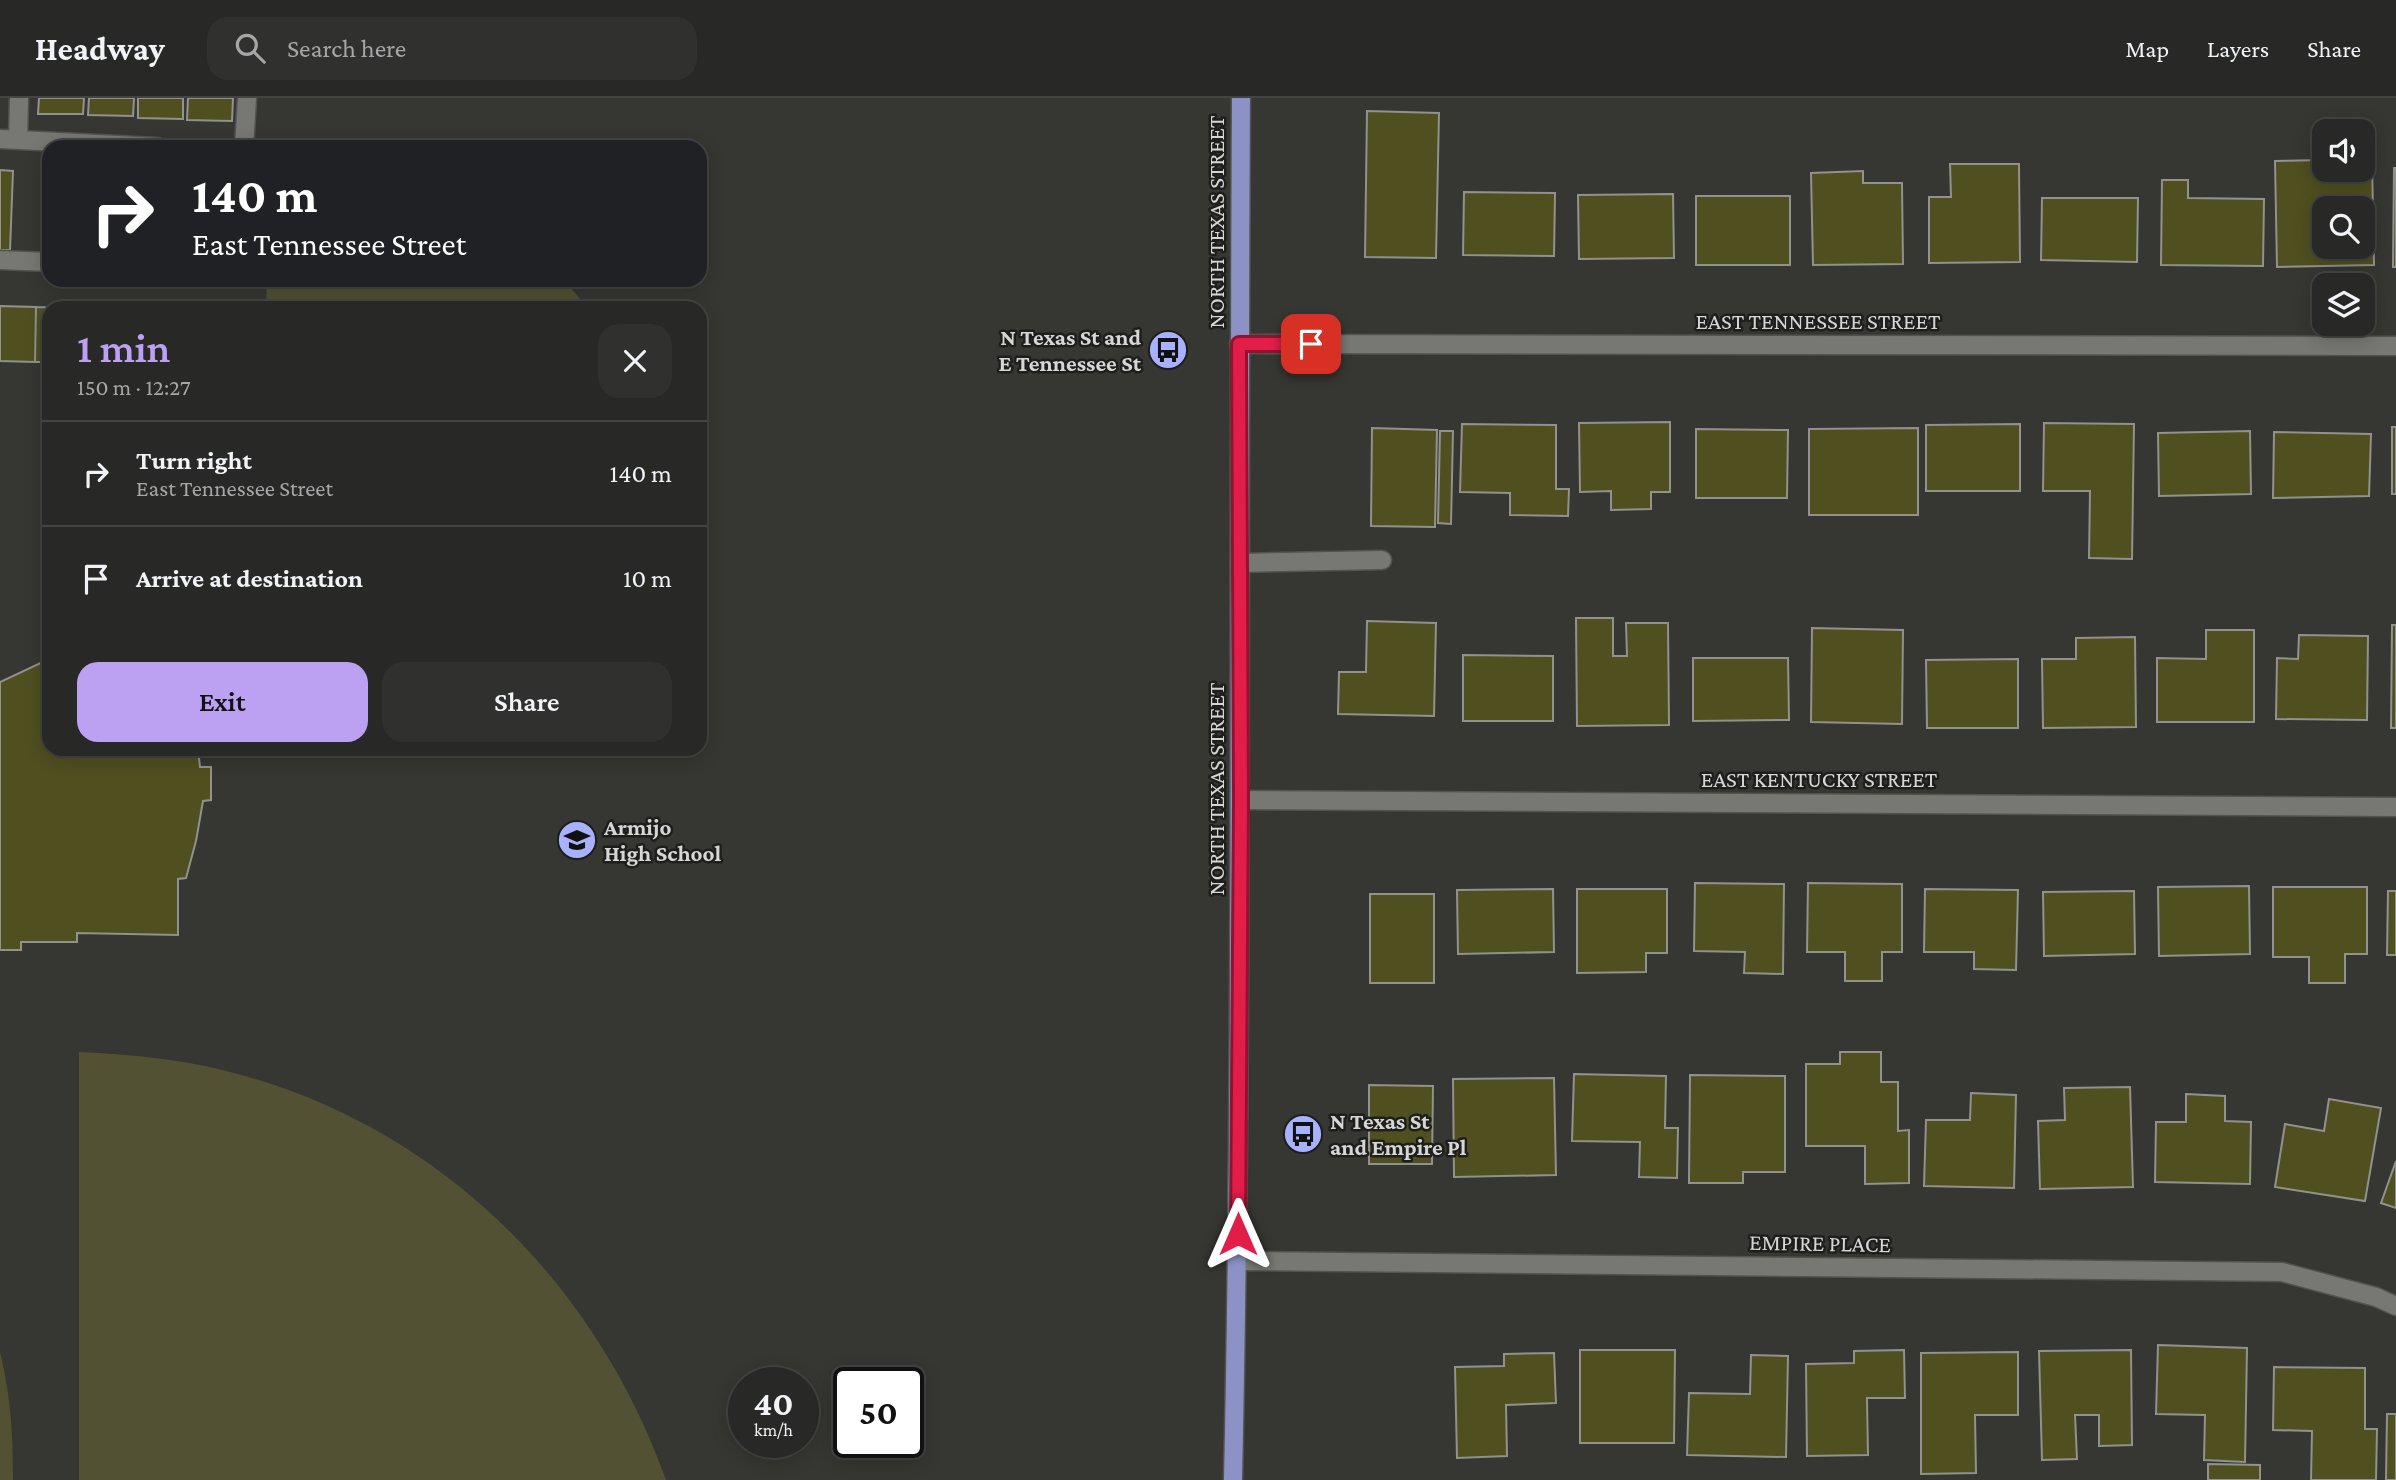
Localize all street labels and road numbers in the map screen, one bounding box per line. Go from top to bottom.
street label: NORTH TEXAS STREET [1203,115,1229,329]
street label: EAST TENNESSEE STREET [1696,308,1941,334]
street label: NORTH TEXAS STREET [1203,682,1229,896]
street label: EAST KENTUCKY STREET [1701,766,1938,792]
street label: EMPIRE PLACE [1749,1229,1891,1257]

